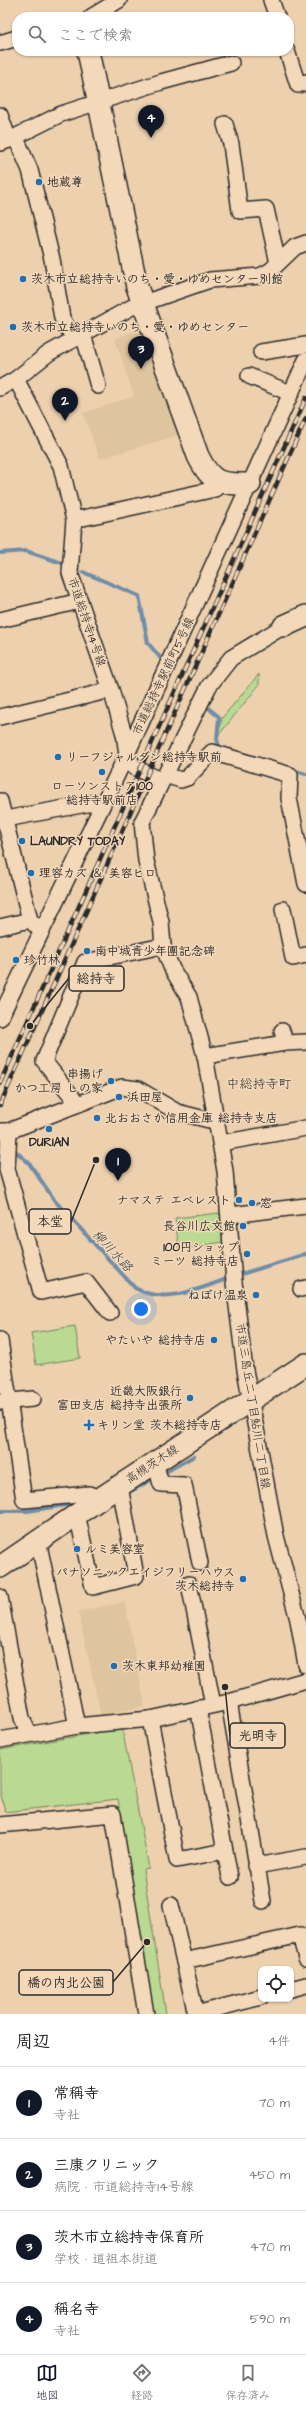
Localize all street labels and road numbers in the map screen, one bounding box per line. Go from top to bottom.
street label: 市道総持寺14号線 [63,575,110,669]
street label: 市道総持寺駅前町5号線 [129,614,198,738]
street label: 市道三島丘二丁目鮎川二丁目線 [231,1322,274,1490]
street label: 高槻茨木線 [122,1441,182,1488]

